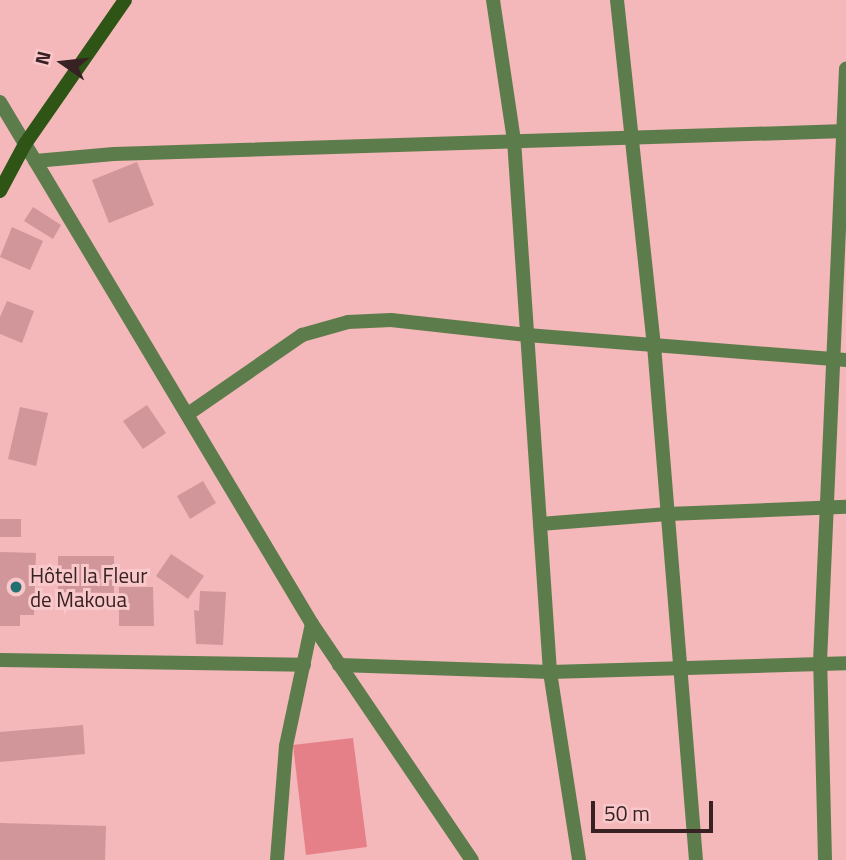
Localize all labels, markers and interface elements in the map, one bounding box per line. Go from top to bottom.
north arrow [28,28,98,98]
text: N [26,48,58,68]
place label: Hôtel la Fleur de Makoua [30,562,147,612]
marker: Hôtel la Fleur de Makoua [8,579,24,595]
scale bar [594,786,716,830]
text: 50 m [604,797,650,829]

